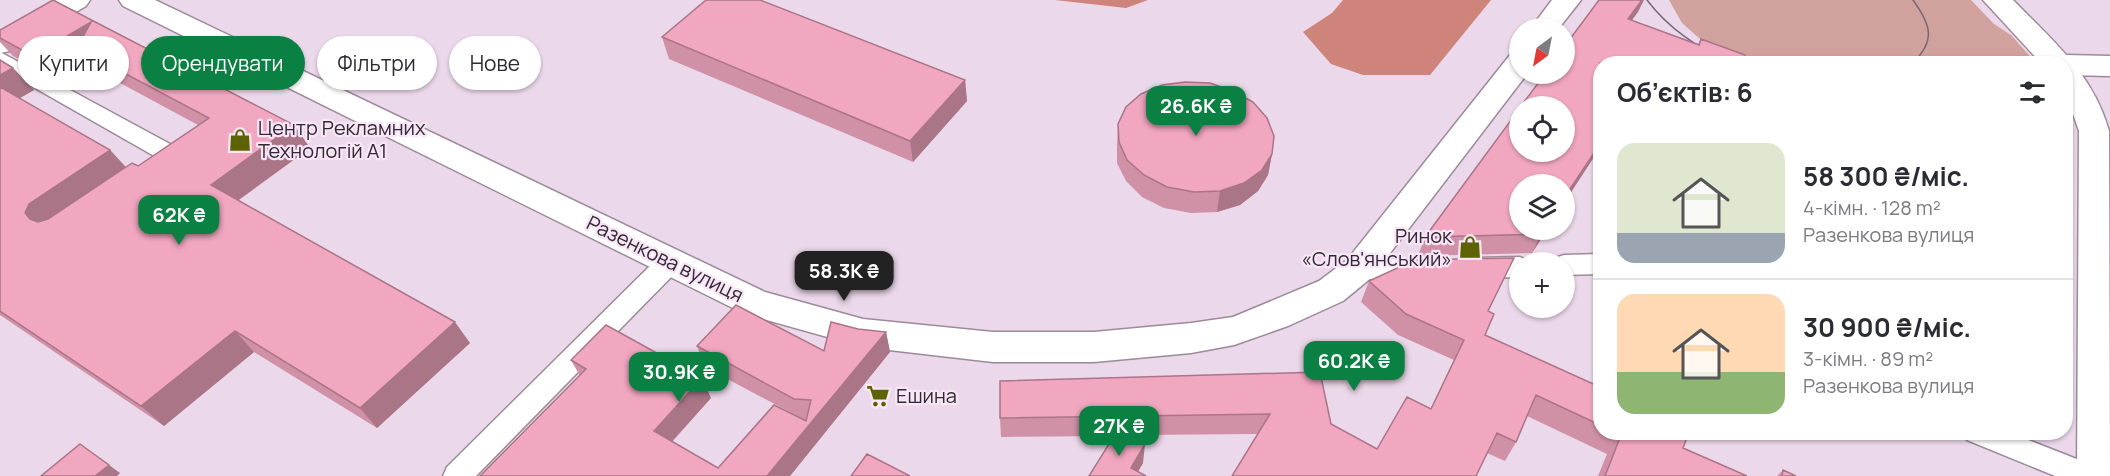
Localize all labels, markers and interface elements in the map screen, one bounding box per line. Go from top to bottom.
north arrow [1509,18,1575,84]
map controls [1509,18,1575,318]
chip: Купити [18,36,129,90]
chip: Орендувати [141,36,305,90]
chip: Фільтри [317,36,437,90]
chip: Нове [449,36,541,90]
text: Об’єктів: 6 [1617,74,1753,110]
icon: filters [2016,76,2049,109]
pin: 26.6K ₴ [1141,86,1251,137]
text: 26.6K ₴ [1160,92,1232,119]
button: locate [1509,96,1575,162]
place label: Центр Рекламних Технологій А1 [258,114,426,164]
shop icon: Центр Рекламних Технологій А1 [227,127,253,153]
text: 58 300 ₴/міс. [1803,158,1969,194]
icon: home [1665,167,1737,239]
button: layers [1509,174,1575,240]
text: 4-кімн. · 128 m² [1803,194,1941,221]
pin: 62K ₴ [137,195,221,246]
text: 62K ₴ [152,201,206,228]
street label: Разенкова вулиця [582,209,748,308]
text: Разенкова вулиця [1803,221,1974,248]
place label: Ринок «Слов'янський» [1301,222,1453,272]
shop icon: Ринок «Слов'янський» [1457,234,1483,260]
pin: 58.3K ₴ [789,251,899,302]
button: + [1509,252,1575,318]
text: 58.3K ₴ [809,257,879,284]
text: 30 900 ₴/міс. [1803,309,1971,345]
icon: home [1665,318,1737,390]
pin: 60.2K ₴ [1299,341,1409,392]
text: 3-кімн. · 89 m² [1803,345,1933,372]
text: 60.2K ₴ [1318,347,1390,374]
pin: 30.9K ₴ [624,352,734,403]
text: 30.9K ₴ [643,358,715,385]
text: Разенкова вулиця [1803,372,1974,399]
place label: Ешина [896,382,957,409]
supermarket icon: Ешина [865,383,891,409]
pin: 27K ₴ [1077,406,1161,457]
text: 27K ₴ [1093,412,1145,439]

